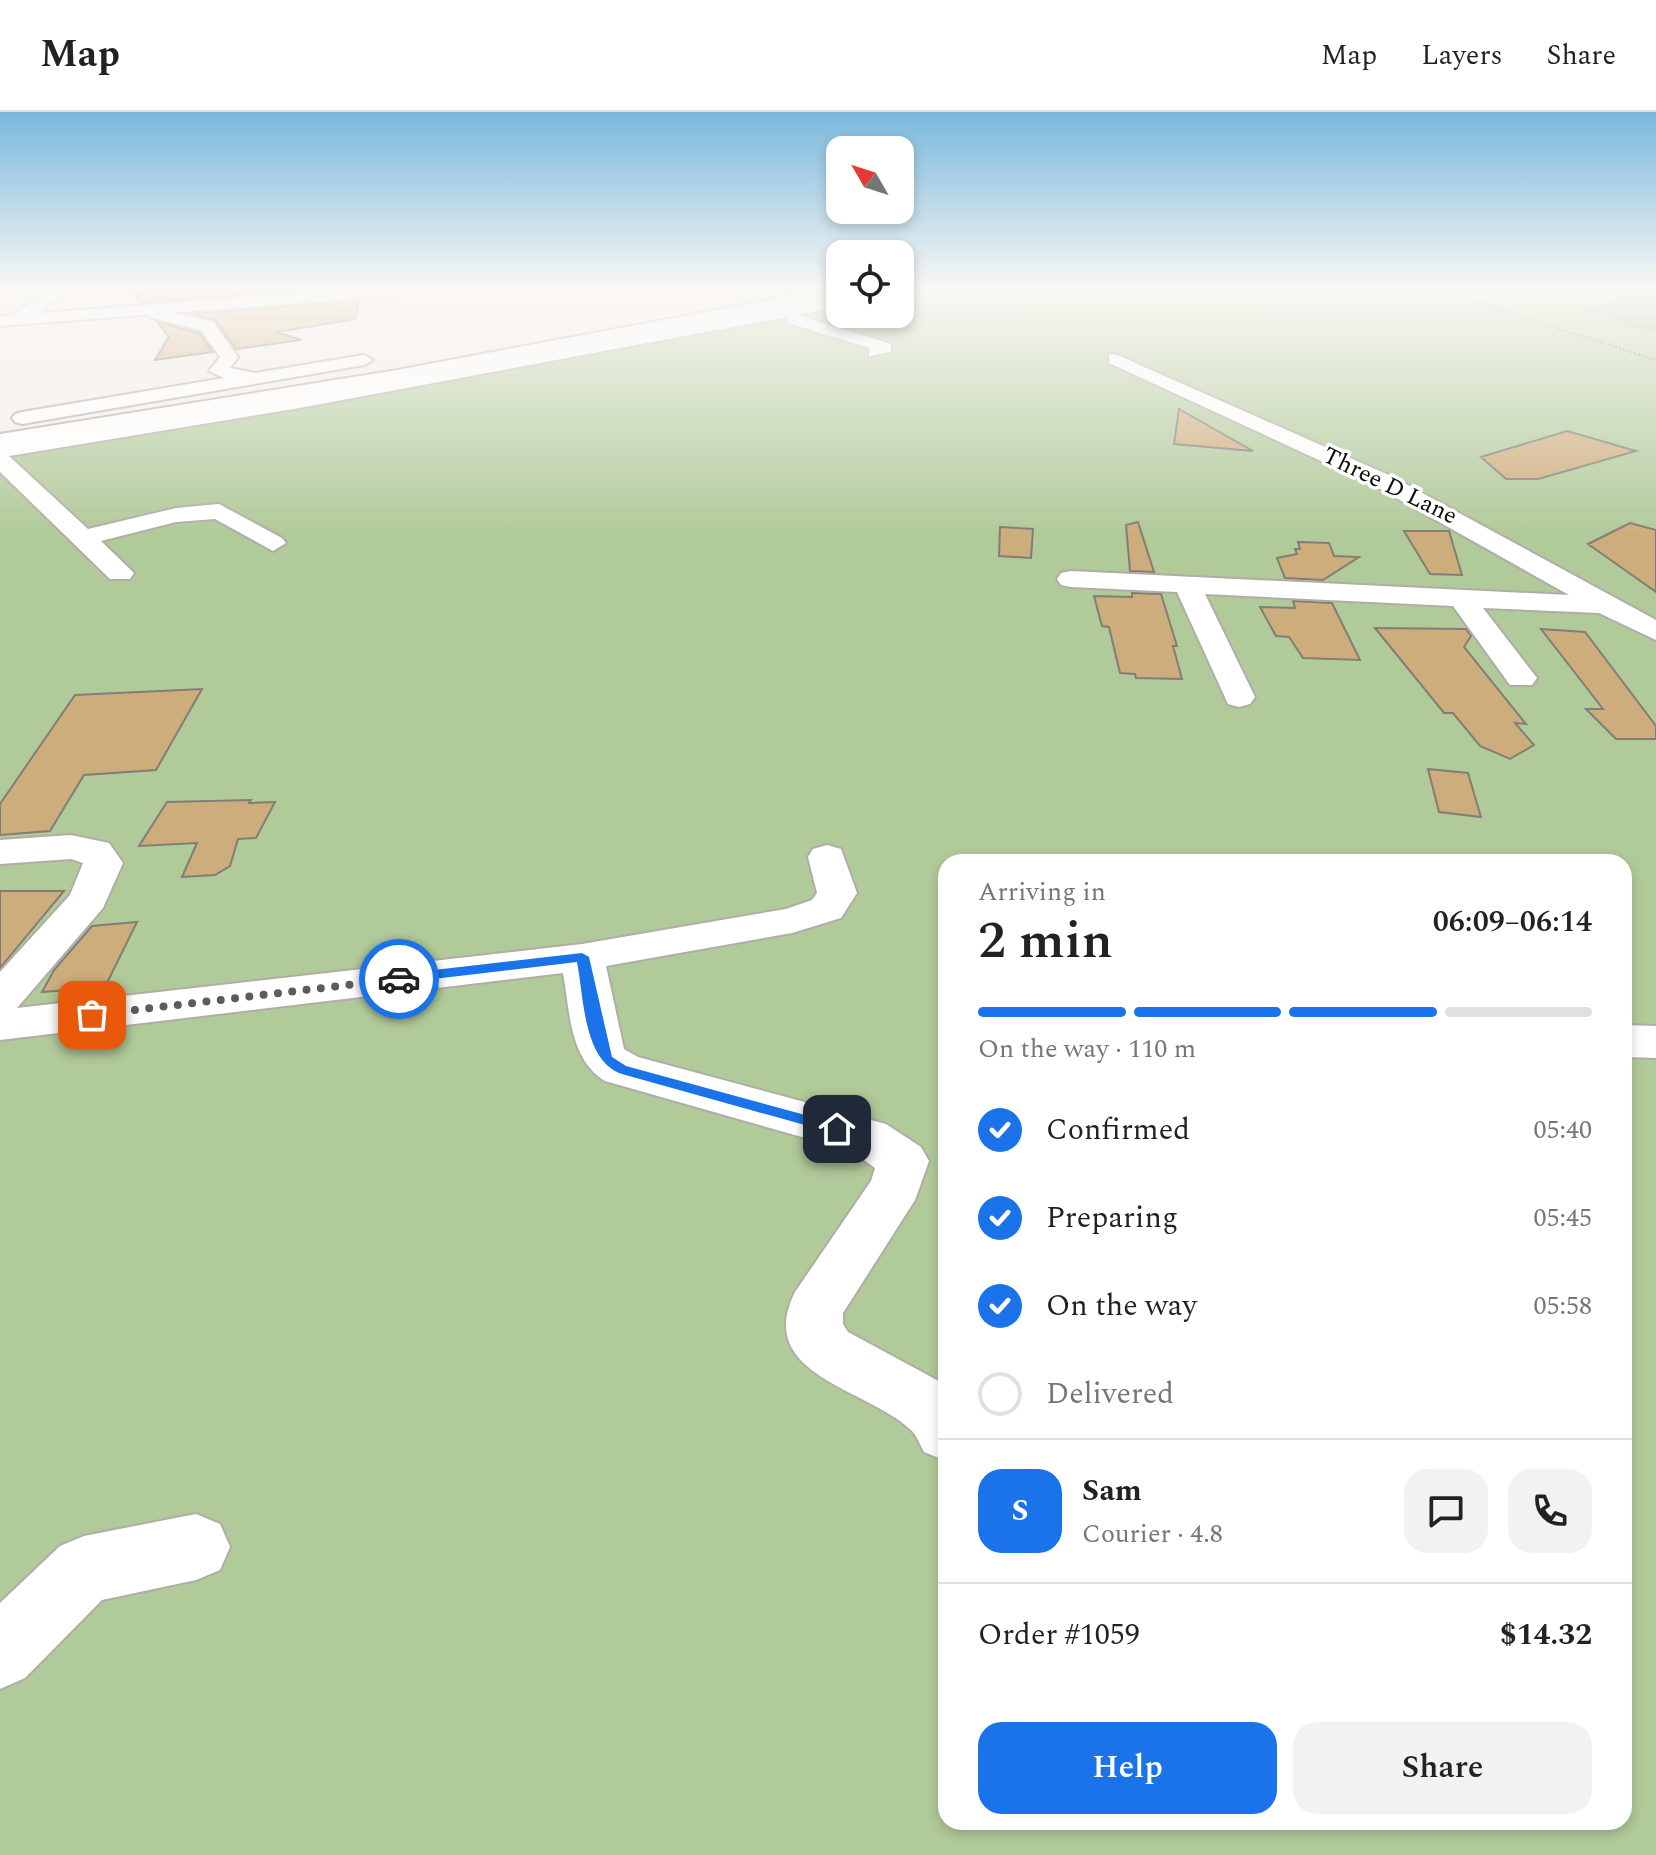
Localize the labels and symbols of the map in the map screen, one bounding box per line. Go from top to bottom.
north arrow [826,136,914,224]
street label: Three D Lane [1316,438,1464,534]
courier [359,939,439,1019]
pin [58,981,126,1049]
pin [803,1095,871,1163]

